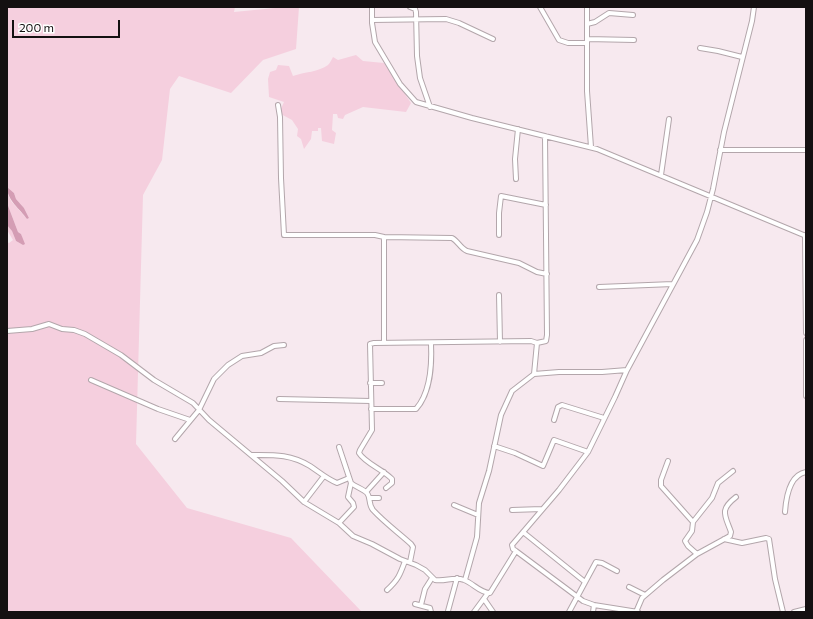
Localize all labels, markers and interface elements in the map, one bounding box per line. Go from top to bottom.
scale bar [14,12,122,38]
text: 200 m [19,20,54,34]

